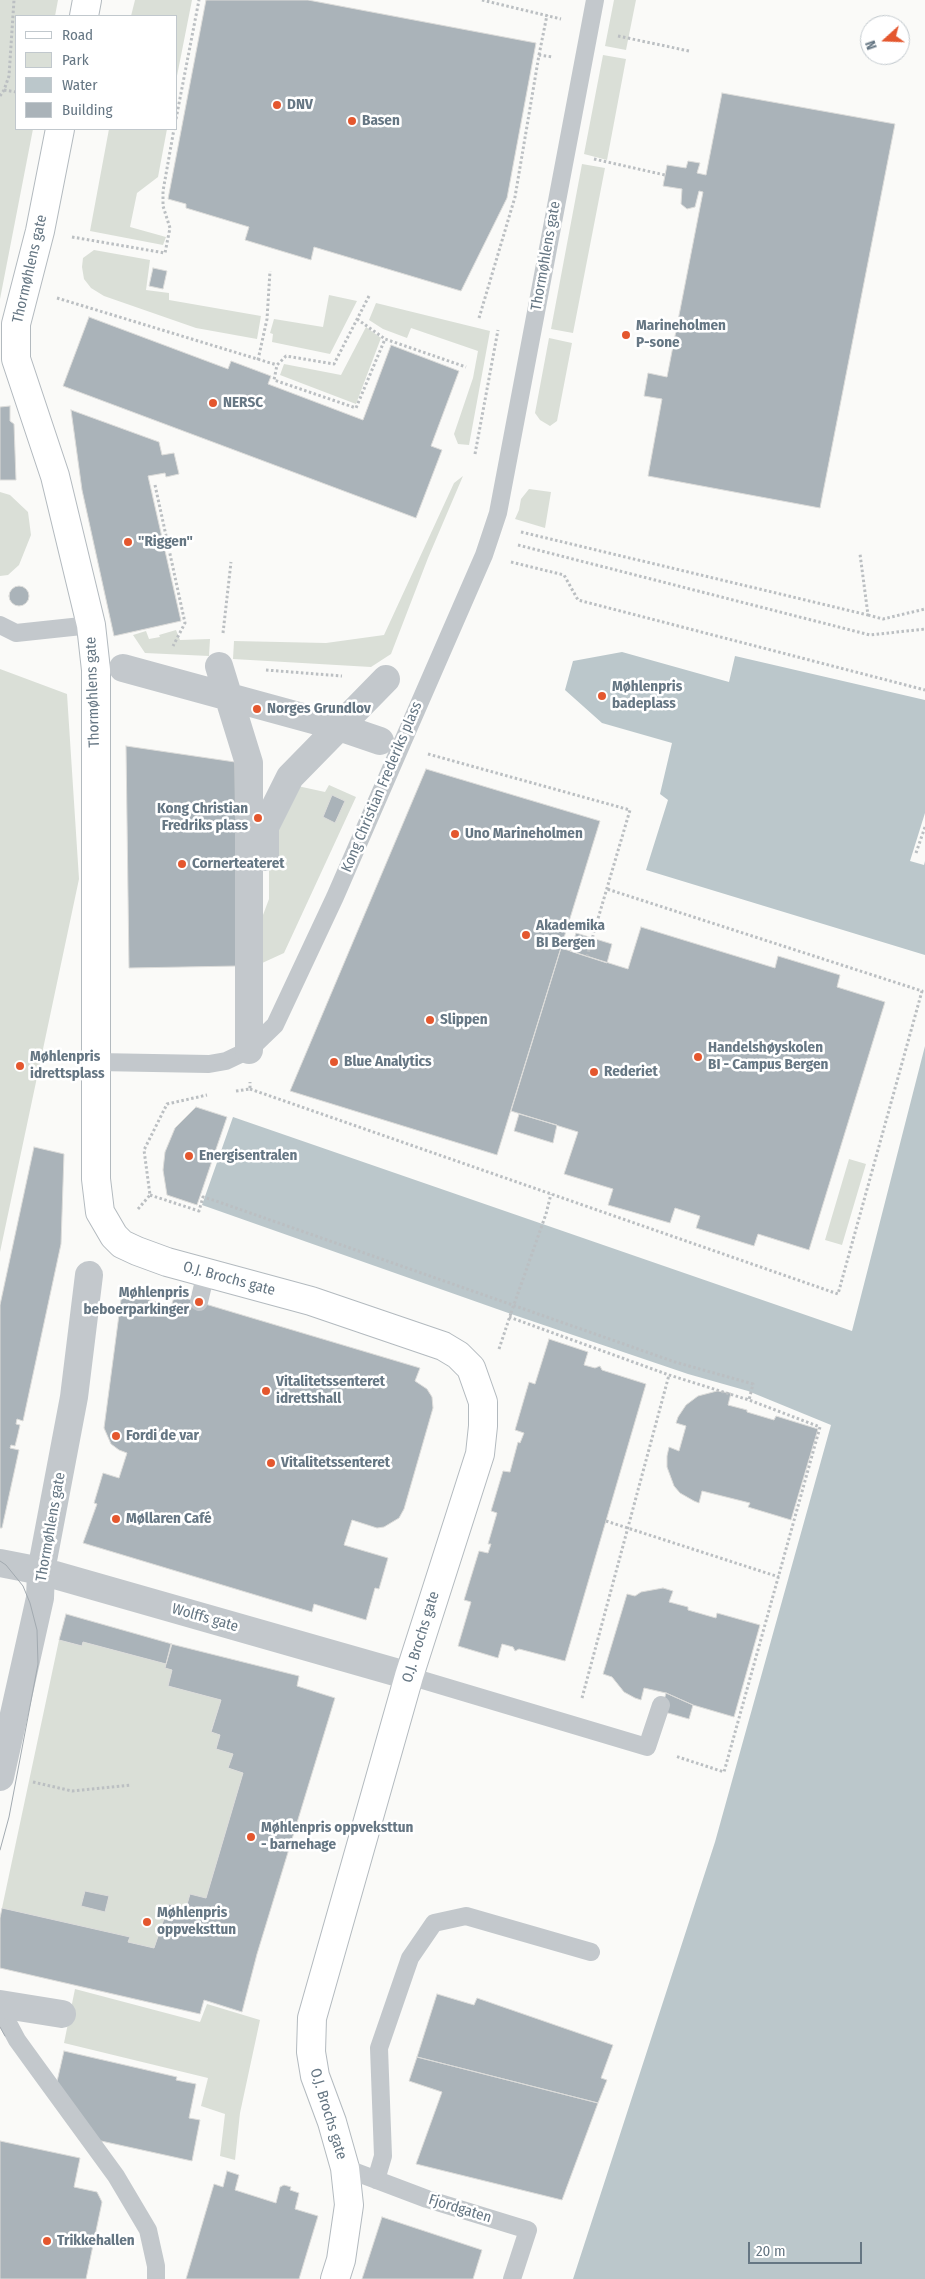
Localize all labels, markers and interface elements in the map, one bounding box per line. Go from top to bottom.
legend [15,15,178,130]
north arrow [860,15,910,65]
text: Road [62,26,93,44]
text: N [862,38,881,52]
text: Park [62,51,89,69]
text: Water [62,76,97,94]
place label: DNV [287,96,313,114]
marker: DNV [271,99,283,111]
text: Building [62,101,113,119]
place label: Basen [362,112,400,130]
marker: Basen [346,115,358,127]
street label: Thormøhlens gate [528,200,564,312]
street label: Thormøhlens gate [9,213,51,325]
place label: Marineholmen P-sone [636,317,726,352]
marker: Marineholmen P-sone [620,329,632,341]
place label: NERSC [223,394,263,412]
marker: NERSC [207,397,219,409]
place label: "Riggen" [138,533,193,551]
marker: "Riggen" [122,536,134,548]
street label: Thormøhlens gate [82,636,104,748]
place label: Møhlenpris badeplass [612,678,682,713]
marker: Møhlenpris badeplass [596,690,608,702]
street label: Kong Christian Frederiks plass [338,699,426,875]
place label: Norges Grundlov [267,700,371,718]
marker: Norges Grundlov [251,703,263,715]
place label: Kong Christian Fredriks plass [157,800,248,835]
marker: Kong Christian Fredriks plass [252,812,264,824]
place label: Uno Marineholmen [465,825,583,843]
marker: Uno Marineholmen [449,828,461,840]
place label: Cornerteateret [192,855,285,873]
marker: Cornerteateret [176,858,188,870]
place label: Akademika BI Bergen [536,917,605,952]
marker: Akademika BI Bergen [520,929,532,941]
place label: Slippen [440,1011,488,1029]
marker: Slippen [424,1014,436,1026]
place label: Handelshøyskolen BI - Campus Bergen [708,1039,828,1074]
place label: Møhlenpris idrettsplass [30,1048,104,1083]
marker: Handelshøyskolen BI - Campus Bergen [692,1051,704,1063]
place label: Blue Analytics [344,1053,432,1071]
marker: Blue Analytics [328,1056,340,1068]
marker: Møhlenpris idrettsplass [14,1060,26,1072]
place label: Rederiet [604,1063,658,1081]
marker: Rederiet [588,1066,600,1078]
place label: Energisentralen [199,1147,297,1165]
marker: Energisentralen [183,1150,195,1162]
street label: O.J. Brochs gate [181,1258,277,1300]
place label: Møhlenpris beboerparkinger [83,1284,189,1319]
marker: Møhlenpris beboerparkinger [193,1296,205,1308]
place label: Vitalitetssenteret idrettshall [276,1373,385,1408]
marker: Vitalitetssenteret idrettshall [260,1385,272,1397]
place label: Fordi de var [126,1427,199,1445]
marker: Fordi de var [110,1430,122,1442]
place label: Vitalitetssenteret [281,1454,390,1472]
marker: Vitalitetssenteret [265,1457,277,1469]
street label: Thormøhlens gate [33,1471,69,1583]
place label: Møllaren Café [126,1510,212,1528]
marker: Møllaren Café [110,1513,122,1525]
street label: O.J. Brochs gate [399,1589,443,1685]
street label: Wolffs gate [170,1600,240,1636]
place label: Møhlenpris oppveksttun - barnehage [261,1819,413,1854]
marker: Møhlenpris oppveksttun - barnehage [245,1831,257,1843]
place label: Møhlenpris oppveksttun [157,1904,236,1939]
marker: Møhlenpris oppveksttun [141,1916,153,1928]
street label: O.J. Brochs gate [306,2066,350,2162]
street label: Fjordgaten [426,2191,494,2227]
place label: Trikkehallen [57,2232,135,2250]
scale bar [750,2232,864,2264]
marker: Trikkehallen [41,2235,53,2247]
text: 20 m [756,2242,786,2260]

